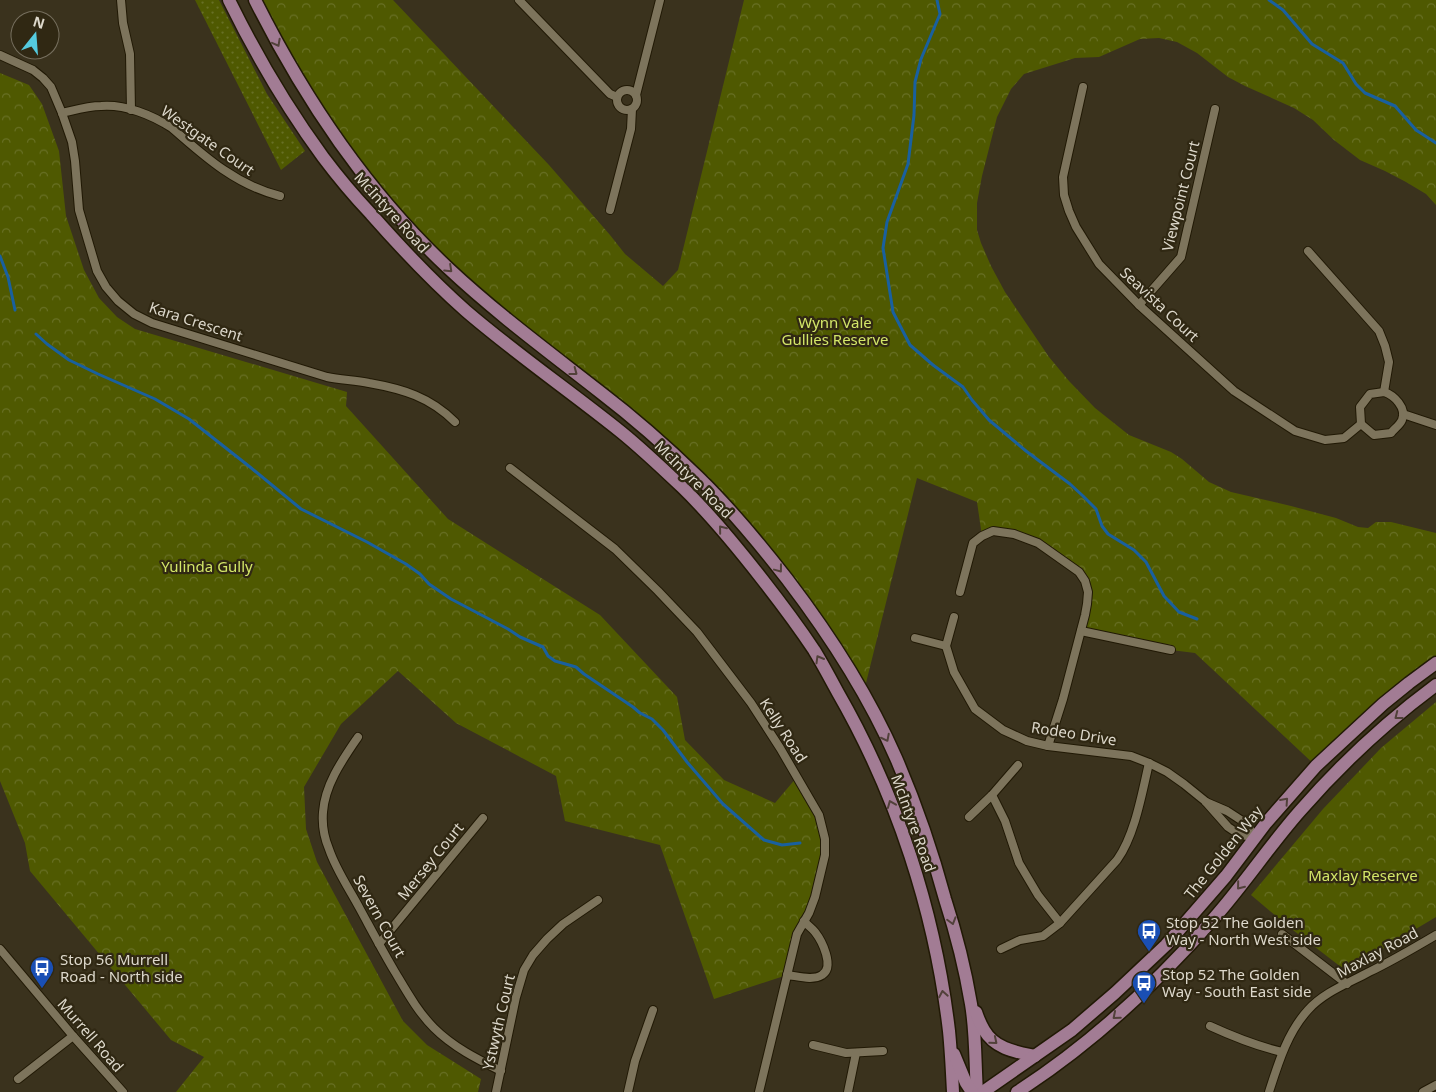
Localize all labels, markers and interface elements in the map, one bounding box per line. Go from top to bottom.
north arrow [10,10,60,60]
text: N [31,11,47,33]
one-way arrow [271,38,281,47]
street label: Westgate Court [157,100,259,180]
street label: Viewpoint Court [1157,138,1204,253]
street label: McIntyre Road [350,167,434,257]
street label: Seavista Court [1116,262,1204,346]
one-way arrow [443,263,452,272]
street label: Kara Crescent [147,296,246,346]
park label: Wynn Vale Gullies Reserve [781,312,889,349]
one-way arrow [568,367,577,375]
street label: McIntyre Road [651,436,737,522]
one-way arrow [719,526,727,535]
park label: Yulinda Gully [161,556,253,576]
one-way arrow [773,563,782,573]
one-way arrow [815,655,825,664]
street label: Kelly Road [756,694,812,766]
one-way arrow [1395,710,1404,718]
street label: Rodeo Drive [1030,716,1118,750]
one-way arrow [880,733,890,742]
street label: McIntyre Road [887,771,941,875]
one-way arrow [1279,797,1288,806]
one-way arrow [887,800,897,809]
street label: The Golden Way [1179,801,1267,903]
street label: Mersey Court [392,817,468,904]
park label: Maxlay Reserve [1308,865,1418,885]
street label: Severn Court [349,871,411,961]
one-way arrow [1238,880,1246,889]
place label: Stop 52 The Golden Way - North West side [1166,912,1321,949]
one-way arrow [946,916,956,925]
bus stop icon: Stop 52 The Golden Way - North West side [1136,918,1162,952]
street label: Maxlay Road [1333,922,1421,982]
place label: Stop 56 Murrell Road - North side [60,949,183,986]
bus stop icon: Stop 56 Murrell Road - North side [29,955,55,989]
place label: Stop 52 The Golden Way - South East side [1162,964,1312,1001]
bus stop icon: Stop 52 The Golden Way - South East side [1131,970,1157,1004]
street label: Ystwyth Court [477,971,519,1072]
one-way arrow [939,990,949,999]
street label: Murrell Road [54,994,128,1076]
one-way arrow [1113,1010,1122,1019]
one-way arrow [988,1035,997,1043]

